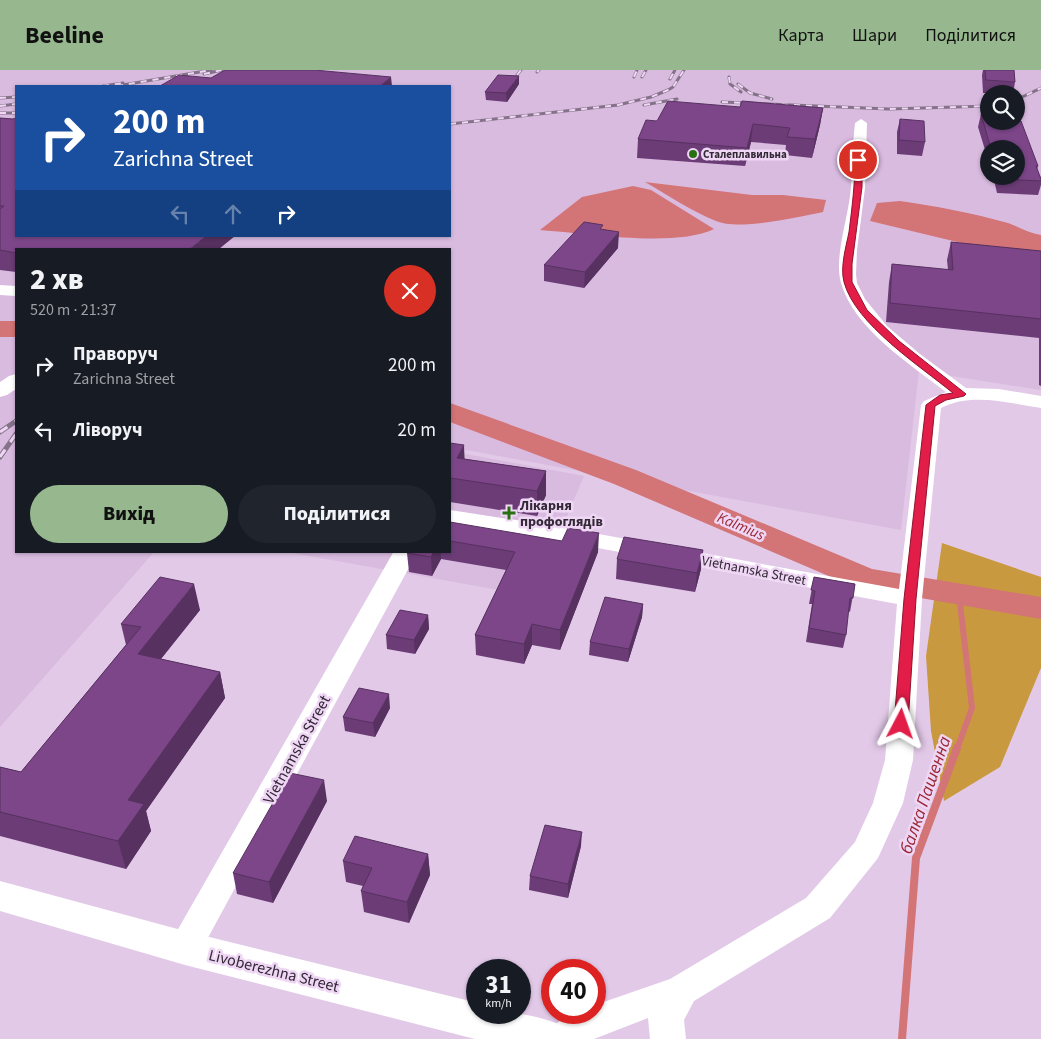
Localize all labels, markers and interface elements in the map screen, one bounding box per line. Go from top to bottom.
text: Beeline [25,18,104,53]
text: Карта [778,23,824,48]
text: Шари [852,23,897,48]
text: Поділитися [925,23,1016,48]
map controls [980,85,1025,185]
button: search [980,85,1025,130]
text: 200 m [113,97,205,147]
icon: right [30,105,95,170]
pin [837,139,879,181]
button: layers [980,140,1025,185]
text: Zarichna Street [113,143,253,175]
icon: arrive [844,146,872,174]
place label: Сталеплавильна [703,147,787,162]
marker: Сталеплавильна [687,148,699,160]
icon: left [166,200,194,228]
icon: ahead [219,200,247,228]
icon: right [272,200,300,228]
text: 2 хв [30,258,84,301]
button: close [384,265,436,317]
text: 520 m · 21:37 [30,299,117,321]
text: Праворуч [73,341,158,368]
icon: right [30,352,58,380]
text: 200 m [388,352,436,379]
text: Zarichna Street [73,368,175,390]
icon: left [30,417,58,445]
text: Ліворуч [73,417,142,444]
text: 20 m [398,417,436,444]
button: Вихід [30,485,228,543]
button: Поділитися [238,485,436,543]
place label: Лікарня профоглядів [519,496,603,532]
marker: Лікарня профоглядів [502,506,516,520]
water label: Kalmius [714,507,768,546]
street label: Vietnamska Street [700,551,808,591]
street label: Vietnamska Street [258,691,336,808]
position arrow [874,697,926,749]
water label: балка Пашенна [894,733,957,857]
street label: Livoberezhna Street [206,944,342,998]
speed limit sign: 40 [541,959,606,1024]
text: 31 [485,967,512,1003]
text: km/h [485,995,512,1012]

